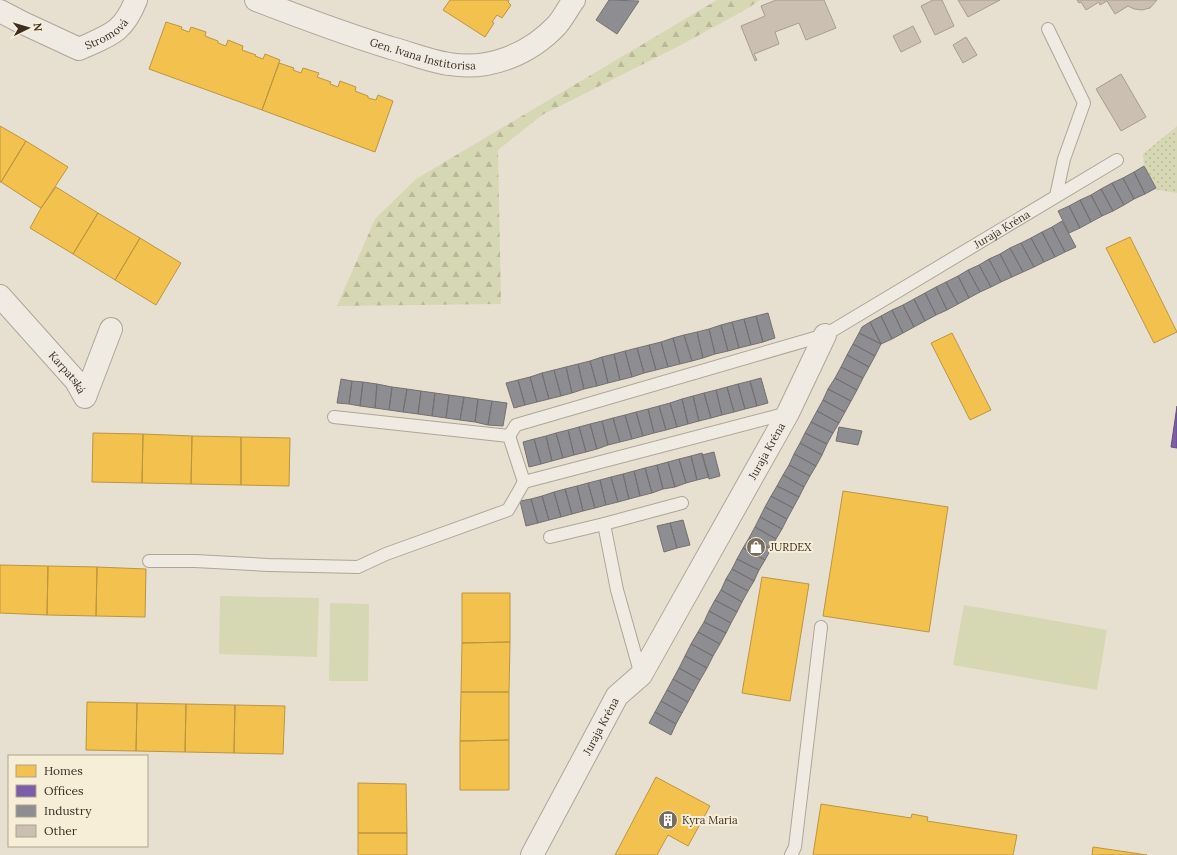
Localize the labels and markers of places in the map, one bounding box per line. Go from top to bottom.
shop icon: JURDEX [745,536,767,558]
place label: JURDEX [769,540,812,554]
building icon: Kyra Maria [657,809,679,831]
place label: Kyra Maria [682,813,738,827]

